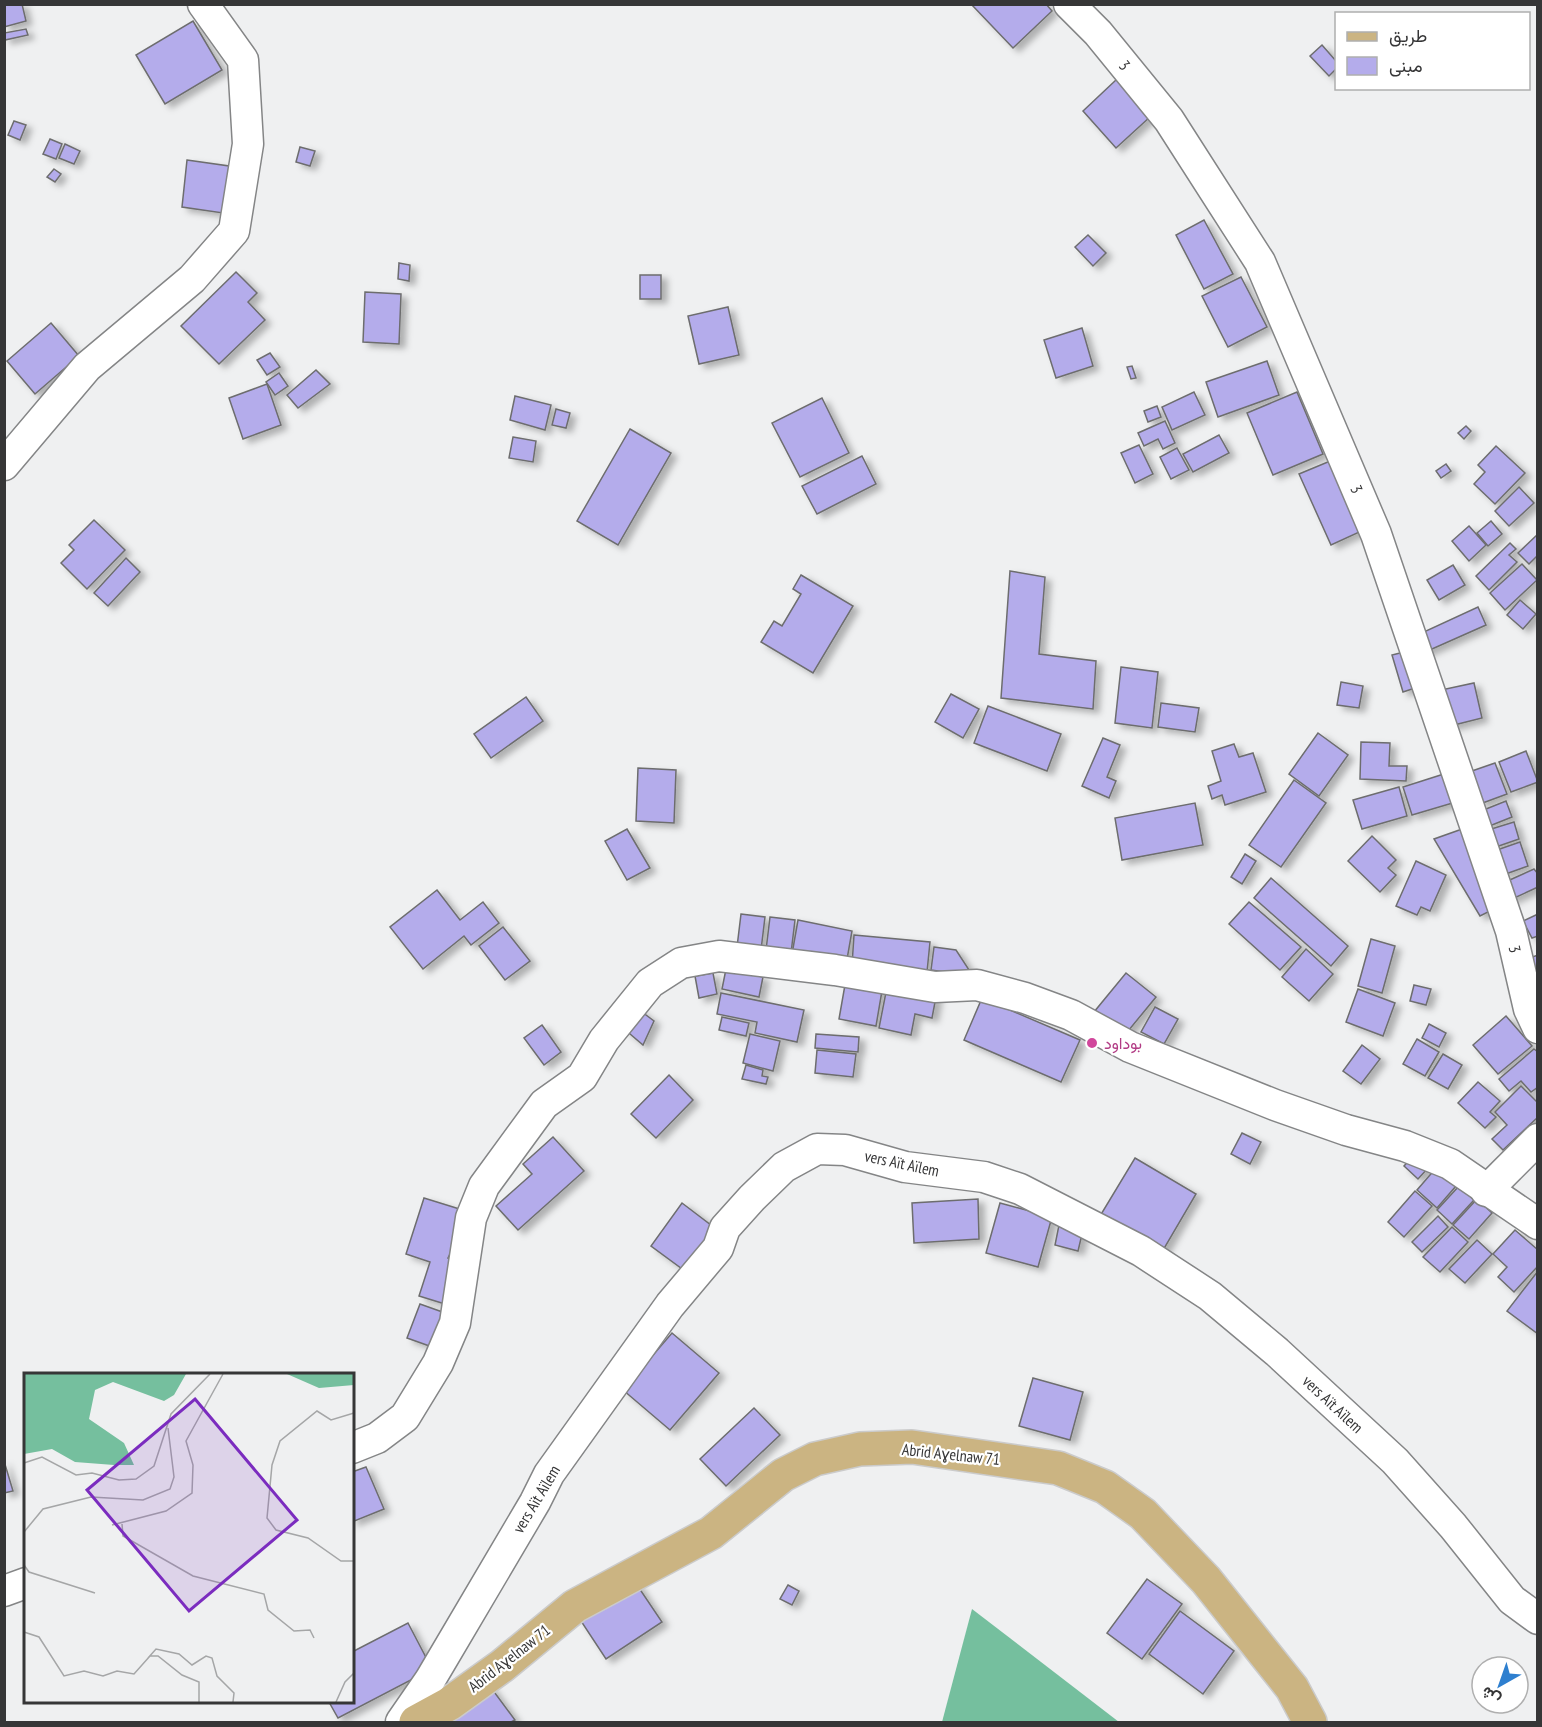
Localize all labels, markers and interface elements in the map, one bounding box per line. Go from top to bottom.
legend [1335,12,1530,90]
text: طريق [1389,24,1427,47]
text: مبنى [1389,54,1423,77]
street label: 3 [1115,56,1135,74]
street label: 3 [1346,482,1368,496]
street label: 3 [1504,943,1526,955]
place label: بوداود [1104,1033,1142,1054]
marker: بوداود [1085,1036,1099,1050]
street label: vers Aït Aïlem [863,1145,941,1181]
street label: vers Aït Aïlem [1298,1371,1368,1437]
inset map [24,1373,354,1703]
street label: Abrid Aɣelnaw 71 [901,1439,1001,1469]
street label: vers Aït Aïlem [508,1461,564,1537]
street label: Abrid Aɣelnaw 71 [464,1620,554,1696]
north arrow [1470,1655,1530,1715]
text: ش [1477,1683,1504,1710]

